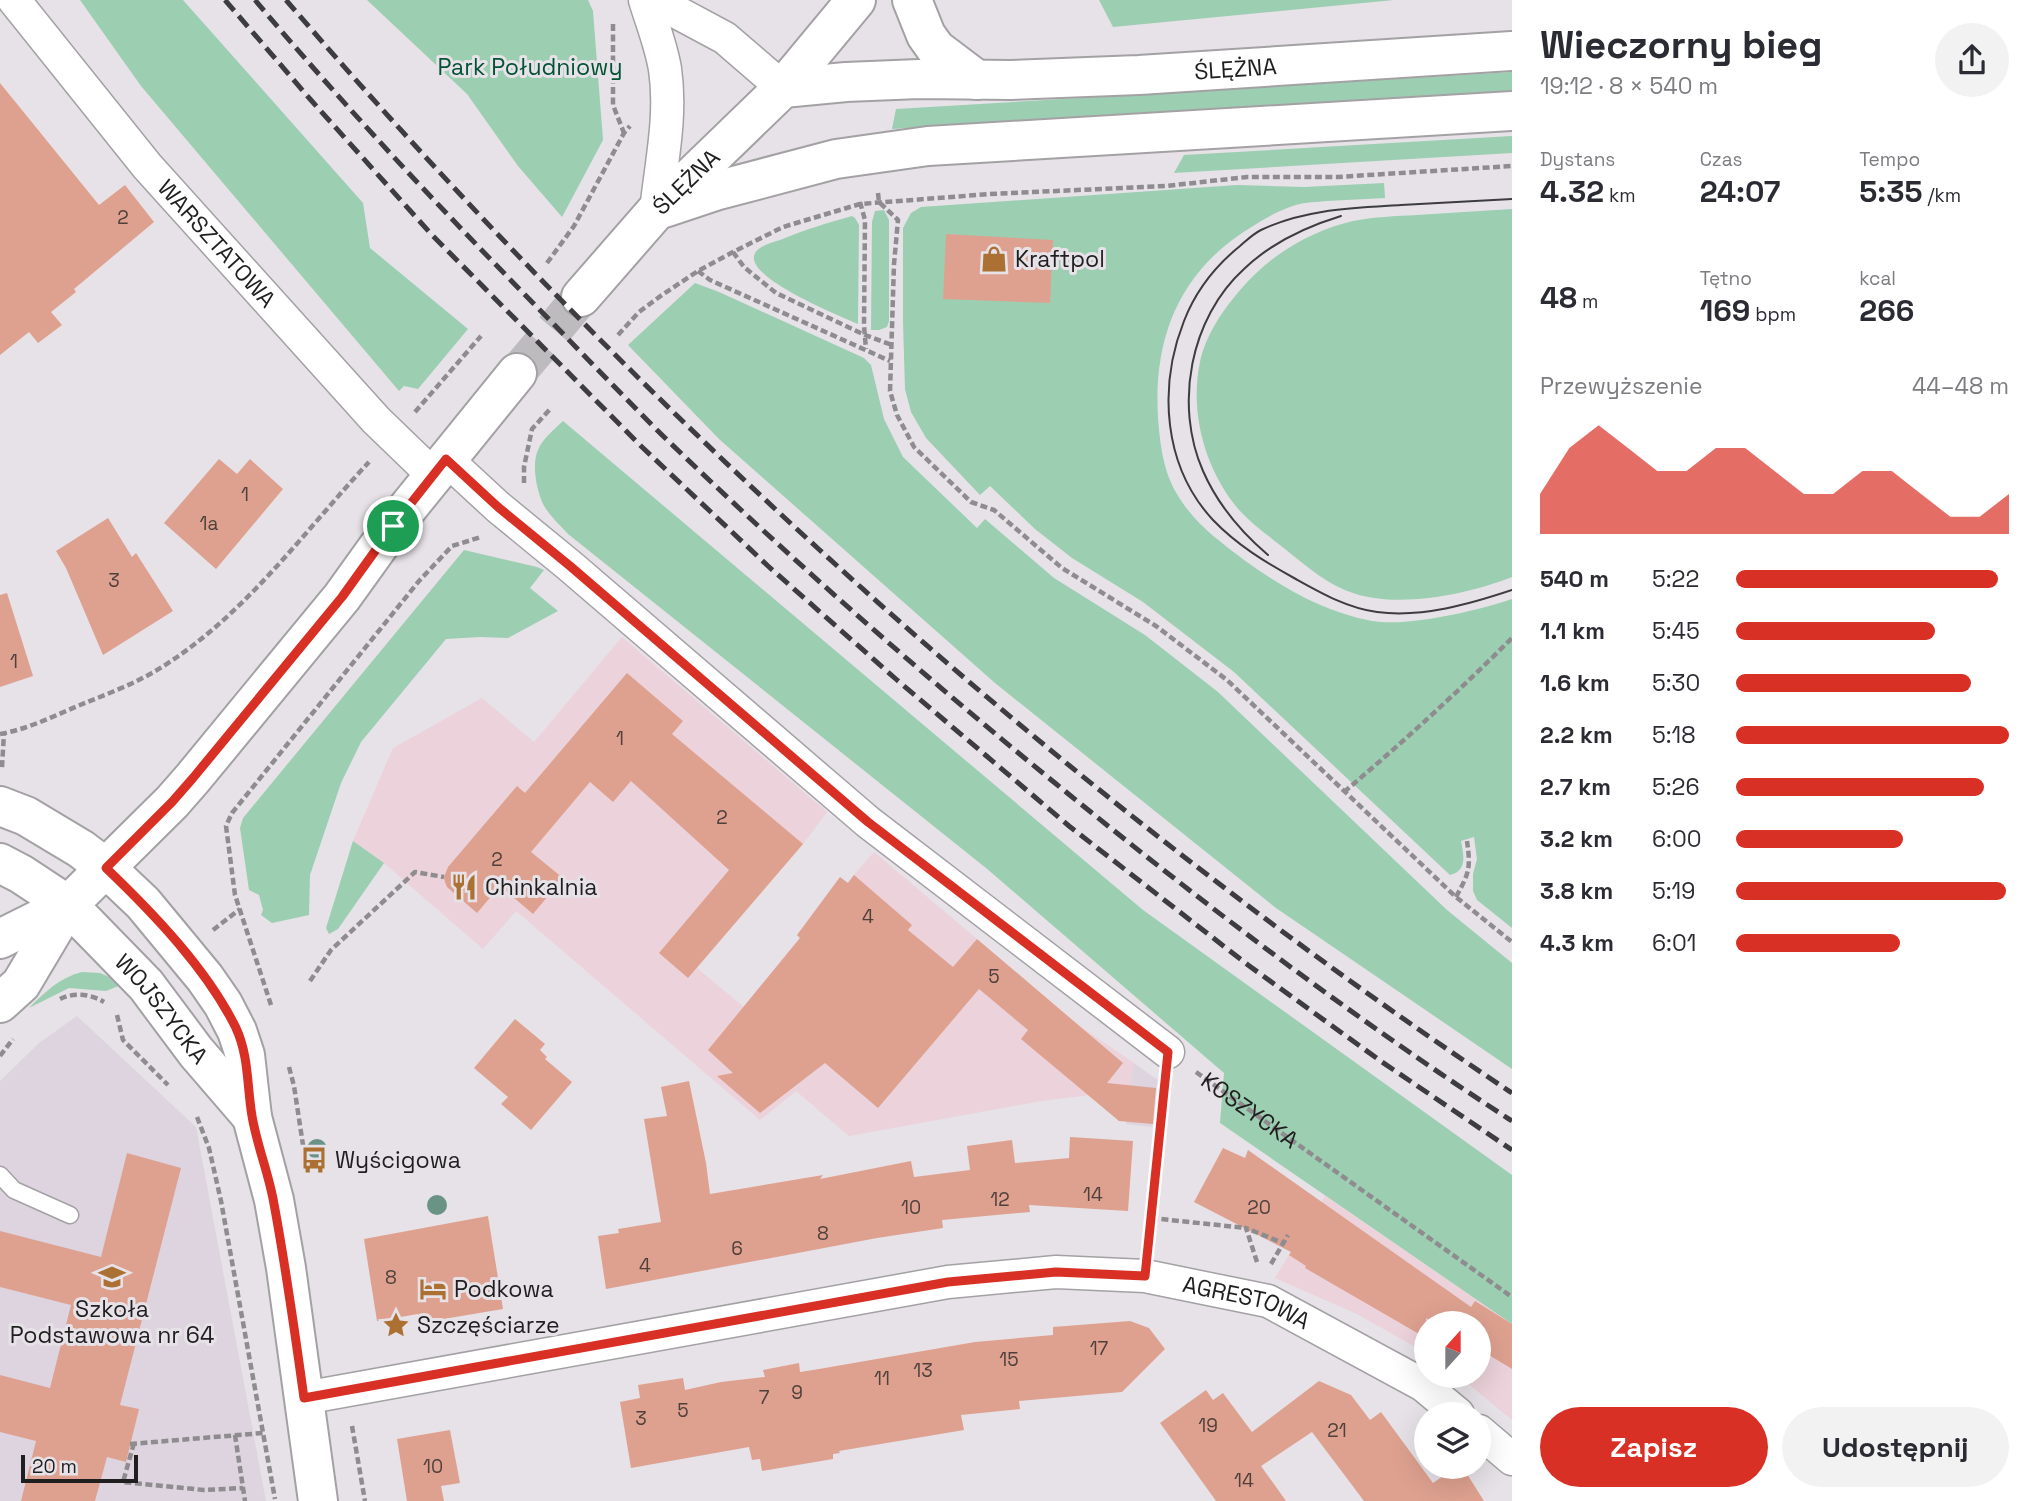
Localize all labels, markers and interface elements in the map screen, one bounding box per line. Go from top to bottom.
text: Wieczorny bieg [1540,21,1823,69]
button: share [1935,23,2009,97]
street label: ŚLĘŻNA [1193,51,1278,86]
park label: Park Południowy [437,52,623,82]
text: 19:12 · 8 × 540 m [1540,71,1718,101]
street label: ŚLĘŻNA [646,142,726,221]
text: Dystans [1540,147,1615,172]
text: Czas [1700,147,1743,172]
text: Tempo [1859,147,1920,172]
text: 4.32 [1540,172,1604,211]
text: 24:07 [1700,172,1780,211]
text: 5:35 [1859,172,1923,211]
street label: WARSZTATOWA [151,173,282,314]
text: km [1604,183,1636,208]
text: /km [1923,183,1961,208]
house number: 2 [117,205,129,230]
shop icon: Kraftpol [979,244,1009,274]
place label: Kraftpol [1015,244,1105,274]
text: Tętno [1700,266,1752,291]
text: kcal [1859,266,1896,291]
text: 48 [1540,278,1577,317]
text: m [1577,289,1598,314]
text: 169 [1700,291,1750,330]
text: 266 [1859,291,1914,330]
text: bpm [1750,302,1796,327]
text: Przewyższenie [1540,371,1703,401]
text: 44–48 m [1912,371,2009,401]
house number: 1 [241,482,249,507]
pin [363,496,423,556]
icon: arrive [374,507,412,545]
house number: 1a [200,511,219,536]
text: 540 m [1540,564,1609,594]
text: 5:22 [1652,564,1699,594]
house number: 3 [108,568,120,593]
text: 1.1 km [1540,616,1605,646]
text: 5:45 [1652,616,1700,646]
house number: 1 [10,649,18,674]
text: 1.6 km [1540,668,1610,698]
text: 5:30 [1652,668,1700,698]
text: 2.2 km [1540,720,1613,750]
text: 5:18 [1652,720,1696,750]
house number: 1 [616,726,624,751]
text: 2.7 km [1540,772,1611,802]
text: 5:26 [1652,772,1700,802]
house number: 2 [716,805,728,830]
text: 3.2 km [1540,824,1613,854]
text: 6:00 [1652,824,1701,854]
house number: 2 [491,847,503,872]
restaurant icon: Chinkalnia [449,872,479,902]
place label: Chinkalnia [485,872,598,902]
text: 3.8 km [1540,876,1613,906]
text: 5:19 [1652,876,1695,906]
house number: 4 [862,904,874,929]
text: 4.3 km [1540,928,1614,958]
text: 6:01 [1652,928,1696,958]
street label: WOJSZYCKA [109,947,215,1070]
house number: 5 [988,964,1000,989]
street label: KOSZYCKA [1195,1065,1304,1155]
bus stop icon: Wyścigowa [299,1145,329,1175]
place label: Wyścigowa [335,1145,461,1175]
house number: 14 [1083,1182,1103,1207]
house number: 12 [990,1187,1010,1212]
house number: 10 [901,1195,921,1220]
house number: 20 [1247,1195,1271,1220]
house number: 8 [817,1221,829,1246]
house number: 6 [731,1236,743,1261]
house number: 4 [639,1253,651,1278]
school or university icon: Szkoła Podstawowa nr 64 [97,1262,127,1292]
house number: 8 [385,1265,397,1290]
street label: AGRESTOWA [1180,1269,1315,1336]
hotel icon: Podkowa [418,1274,448,1304]
place label: Podkowa [454,1274,554,1304]
place label: Szkoła Podstawowa nr 64 [10,1294,214,1350]
place icon: Szczęściarze [381,1310,411,1340]
place label: Szczęściarze [417,1310,560,1340]
north arrow [1414,1311,1491,1388]
map controls [1414,1311,1491,1479]
house number: 17 [1090,1336,1109,1361]
house number: 15 [999,1347,1019,1372]
house number: 13 [913,1358,933,1383]
house number: 11 [874,1366,890,1391]
house number: 9 [791,1380,803,1405]
house number: 7 [759,1385,770,1410]
house number: 5 [677,1398,689,1423]
button: layers [1414,1402,1491,1479]
house number: 3 [635,1406,647,1431]
button: Zapisz [1540,1407,1768,1487]
button: Udostępnij [1782,1407,2009,1487]
house number: 19 [1198,1413,1218,1438]
house number: 21 [1327,1418,1347,1443]
scale bar [21,1452,138,1484]
text: 20 m [32,1454,77,1479]
house number: 10 [423,1454,443,1479]
house number: 14 [1234,1468,1254,1493]

